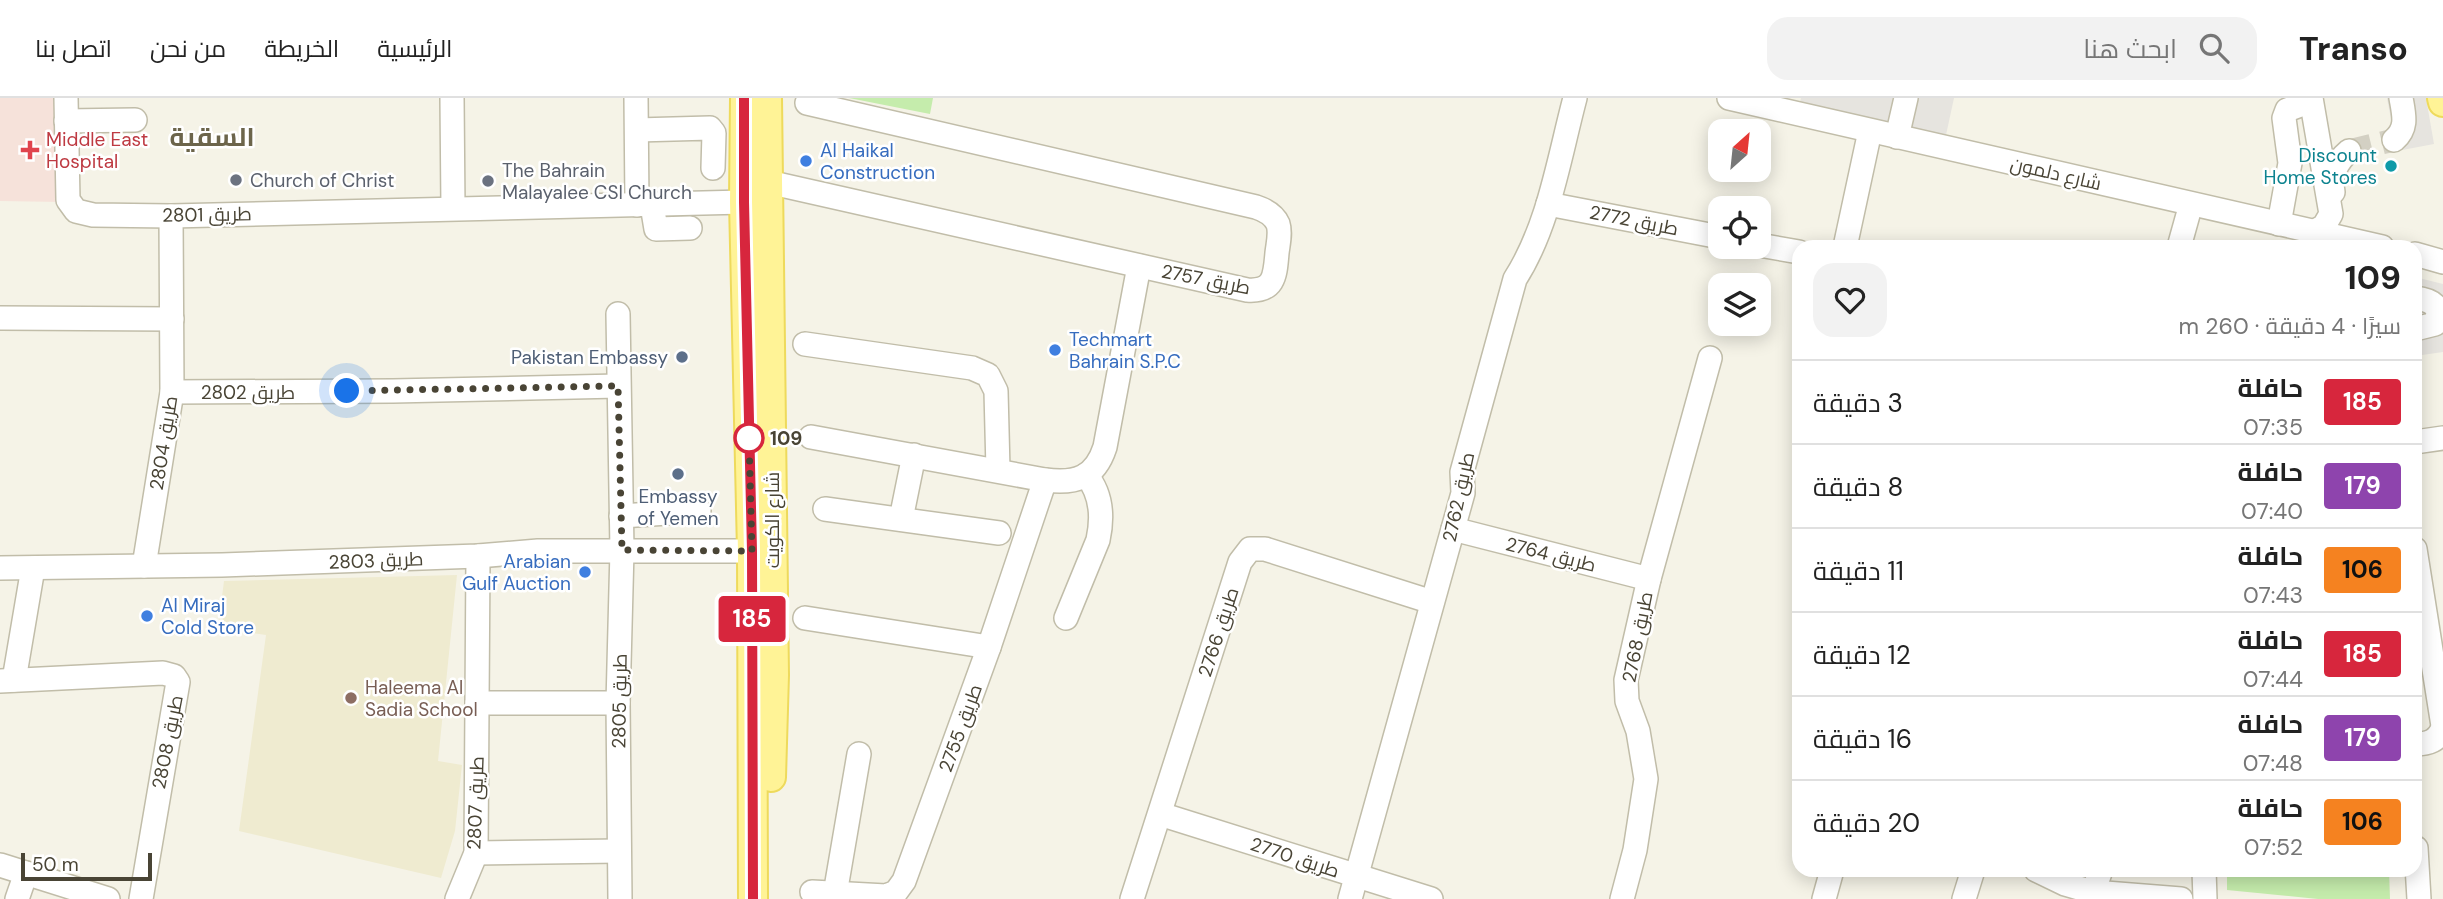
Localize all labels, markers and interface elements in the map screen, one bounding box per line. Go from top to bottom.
search box [1767,17,2257,80]
text: Transo [2299,27,2408,70]
icon: search [2195,29,2233,67]
text: ابحث هنا [2083,32,2177,66]
text: اتصل بنا [35,33,112,64]
text: من نحن [150,33,226,64]
text: الخريطة [264,33,339,64]
text: الرئيسية [377,33,452,64]
north arrow [1708,119,1771,182]
map controls [1708,119,1771,336]
district label: السقية [169,120,255,154]
place label: Middle East Hospital [46,127,148,174]
place label: Al Haikal Construction [820,138,935,185]
marker: Middle East Hospital [20,140,40,160]
place label: Discount Home Stores [2264,143,2377,190]
street label: شارع دلمون [2008,151,2104,197]
marker: Al Haikal Construction [798,153,814,169]
place label: The Bahrain Malayalee CSI Church [502,158,692,205]
marker: Discount Home Stores [2383,158,2399,174]
place label: Church of Christ [250,168,394,193]
marker: Church of Christ [228,172,244,188]
marker: The Bahrain Malayalee CSI Church [480,173,496,189]
button: locate [1708,196,1771,259]
street label: طريق 2772 [1587,200,1680,241]
street label: طريق 2801 [162,201,252,228]
text: 109 [2345,256,2401,299]
street label: طريق 2757 [1159,259,1253,300]
button: heart [1813,263,1887,337]
button: layers [1708,273,1771,336]
text: سيرًا · 4 دقيقة · 260 m [2179,311,2401,341]
place label: Techmart Bahrain S.P.C [1069,327,1181,374]
marker: Techmart Bahrain S.P.C [1047,342,1063,358]
place label: Pakistan Embassy [511,345,668,370]
marker: Pakistan Embassy [674,349,690,365]
text: حافلة [2238,371,2303,405]
your location [329,373,364,408]
street label: طريق 2802 [201,380,295,405]
text: 3 دقيقة [1813,386,1903,420]
text: 185 [2343,386,2382,417]
street label: طريق 2804 [144,394,183,492]
text: 07:35 [2243,412,2303,442]
marker: 109 [734,423,764,453]
place label: 109 [770,426,802,451]
street label: طريق 2762 [1437,450,1480,544]
text: حافلة [2238,455,2303,489]
marker: Embassy of Yemen [670,466,686,482]
text: 8 دقيقة [1813,470,1903,504]
text: 179 [2344,470,2381,501]
street label: شارع الكويت [760,472,786,568]
place label: Embassy of Yemen [637,484,719,531]
text: 07:40 [2241,496,2303,526]
street label: طريق 2764 [1503,531,1599,578]
text: حافلة [2238,539,2303,573]
street label: طريق 2803 [328,546,424,575]
place label: Arabian Gulf Auction [462,549,571,596]
text: 11 دقيقة [1813,554,1904,588]
text: 106 [2342,554,2383,585]
marker: Arabian Gulf Auction [577,564,593,580]
text: 07:43 [2243,580,2303,610]
street label: طريق 2766 [1192,584,1245,680]
street label: طريق 2768 [1616,589,1659,685]
place label: Al Miraj Cold Store [161,593,254,640]
line badge: 185 [712,596,792,642]
text: 185 [733,603,771,634]
marker: Al Miraj Cold Store [139,608,155,624]
text: حافلة [2238,623,2303,657]
text: 12 دقيقة [1813,638,1911,672]
text: 185 [2343,638,2382,669]
street label: طريق 2805 [606,653,633,749]
text: 07:44 [2243,664,2303,694]
place label: Haleema Al Sadia School [365,675,478,722]
street label: طريق 2755 [933,681,988,776]
marker: Haleema Al Sadia School [343,690,359,706]
street label: طريق 2808 [146,693,189,791]
text: حافلة [2238,707,2303,741]
text: 16 دقيقة [1813,722,1912,756]
text: 179 [2344,722,2381,753]
text: 07:48 [2243,748,2303,778]
street label: طريق 2807 [461,756,490,850]
text: حافلة [2238,791,2303,825]
text: 20 دقيقة [1813,806,1920,840]
text: 106 [2342,806,2383,837]
street label: طريق 2770 [1247,831,1343,884]
text: 07:52 [2244,832,2303,862]
scale bar [21,850,152,882]
text: 50 m [32,852,79,877]

